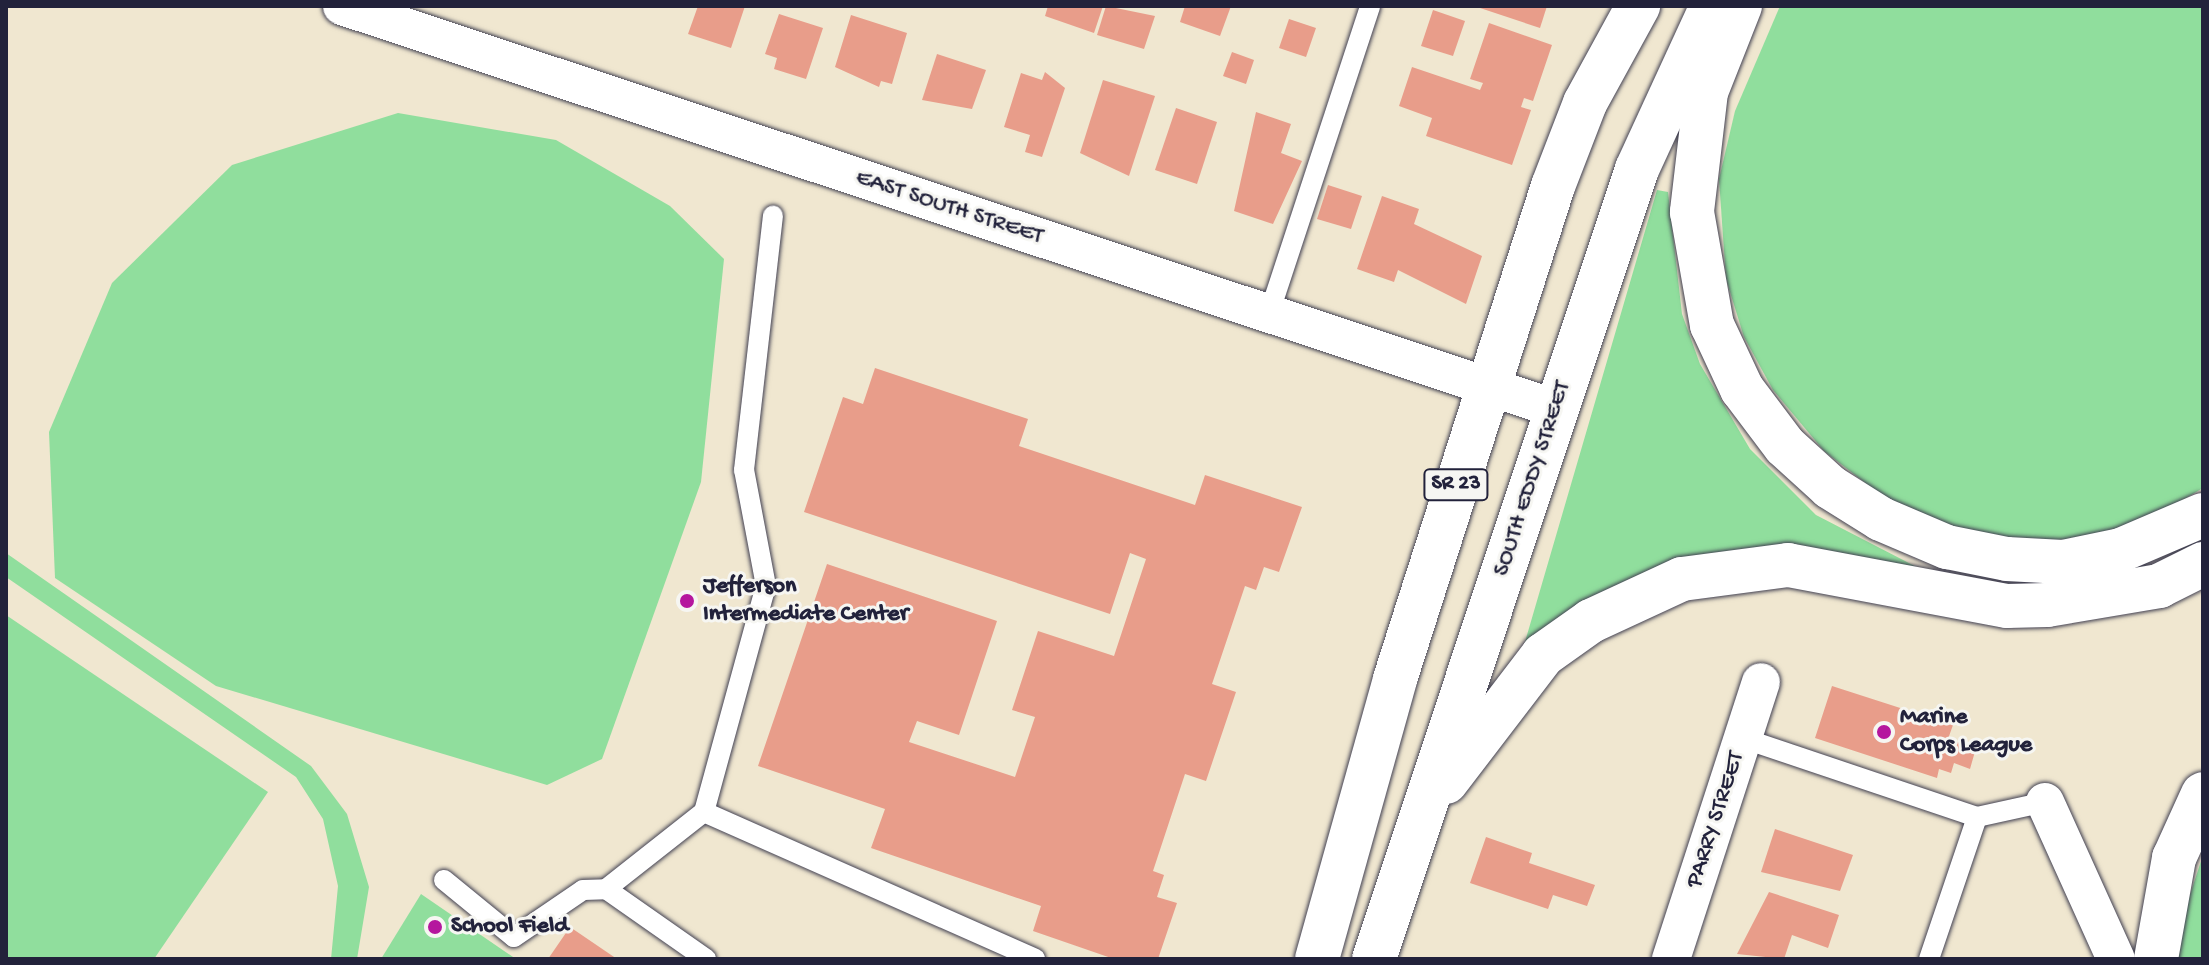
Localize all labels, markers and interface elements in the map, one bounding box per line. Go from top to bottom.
street label: EAST SOUTH STREET [852,164,1046,252]
street label: SOUTH EDDY STREET [1488,378,1578,580]
road number: SR 23 [1422,467,1490,503]
place label: Jefferson Intermediate Center [703,573,908,629]
marker: Jefferson Intermediate Center [678,592,696,610]
place label: Marine Corps League [1900,704,2032,760]
marker: Marine Corps League [1875,723,1893,741]
street label: PARRY STREET [1680,748,1752,892]
place label: School Field [451,913,568,941]
marker: School Field [426,918,444,936]

